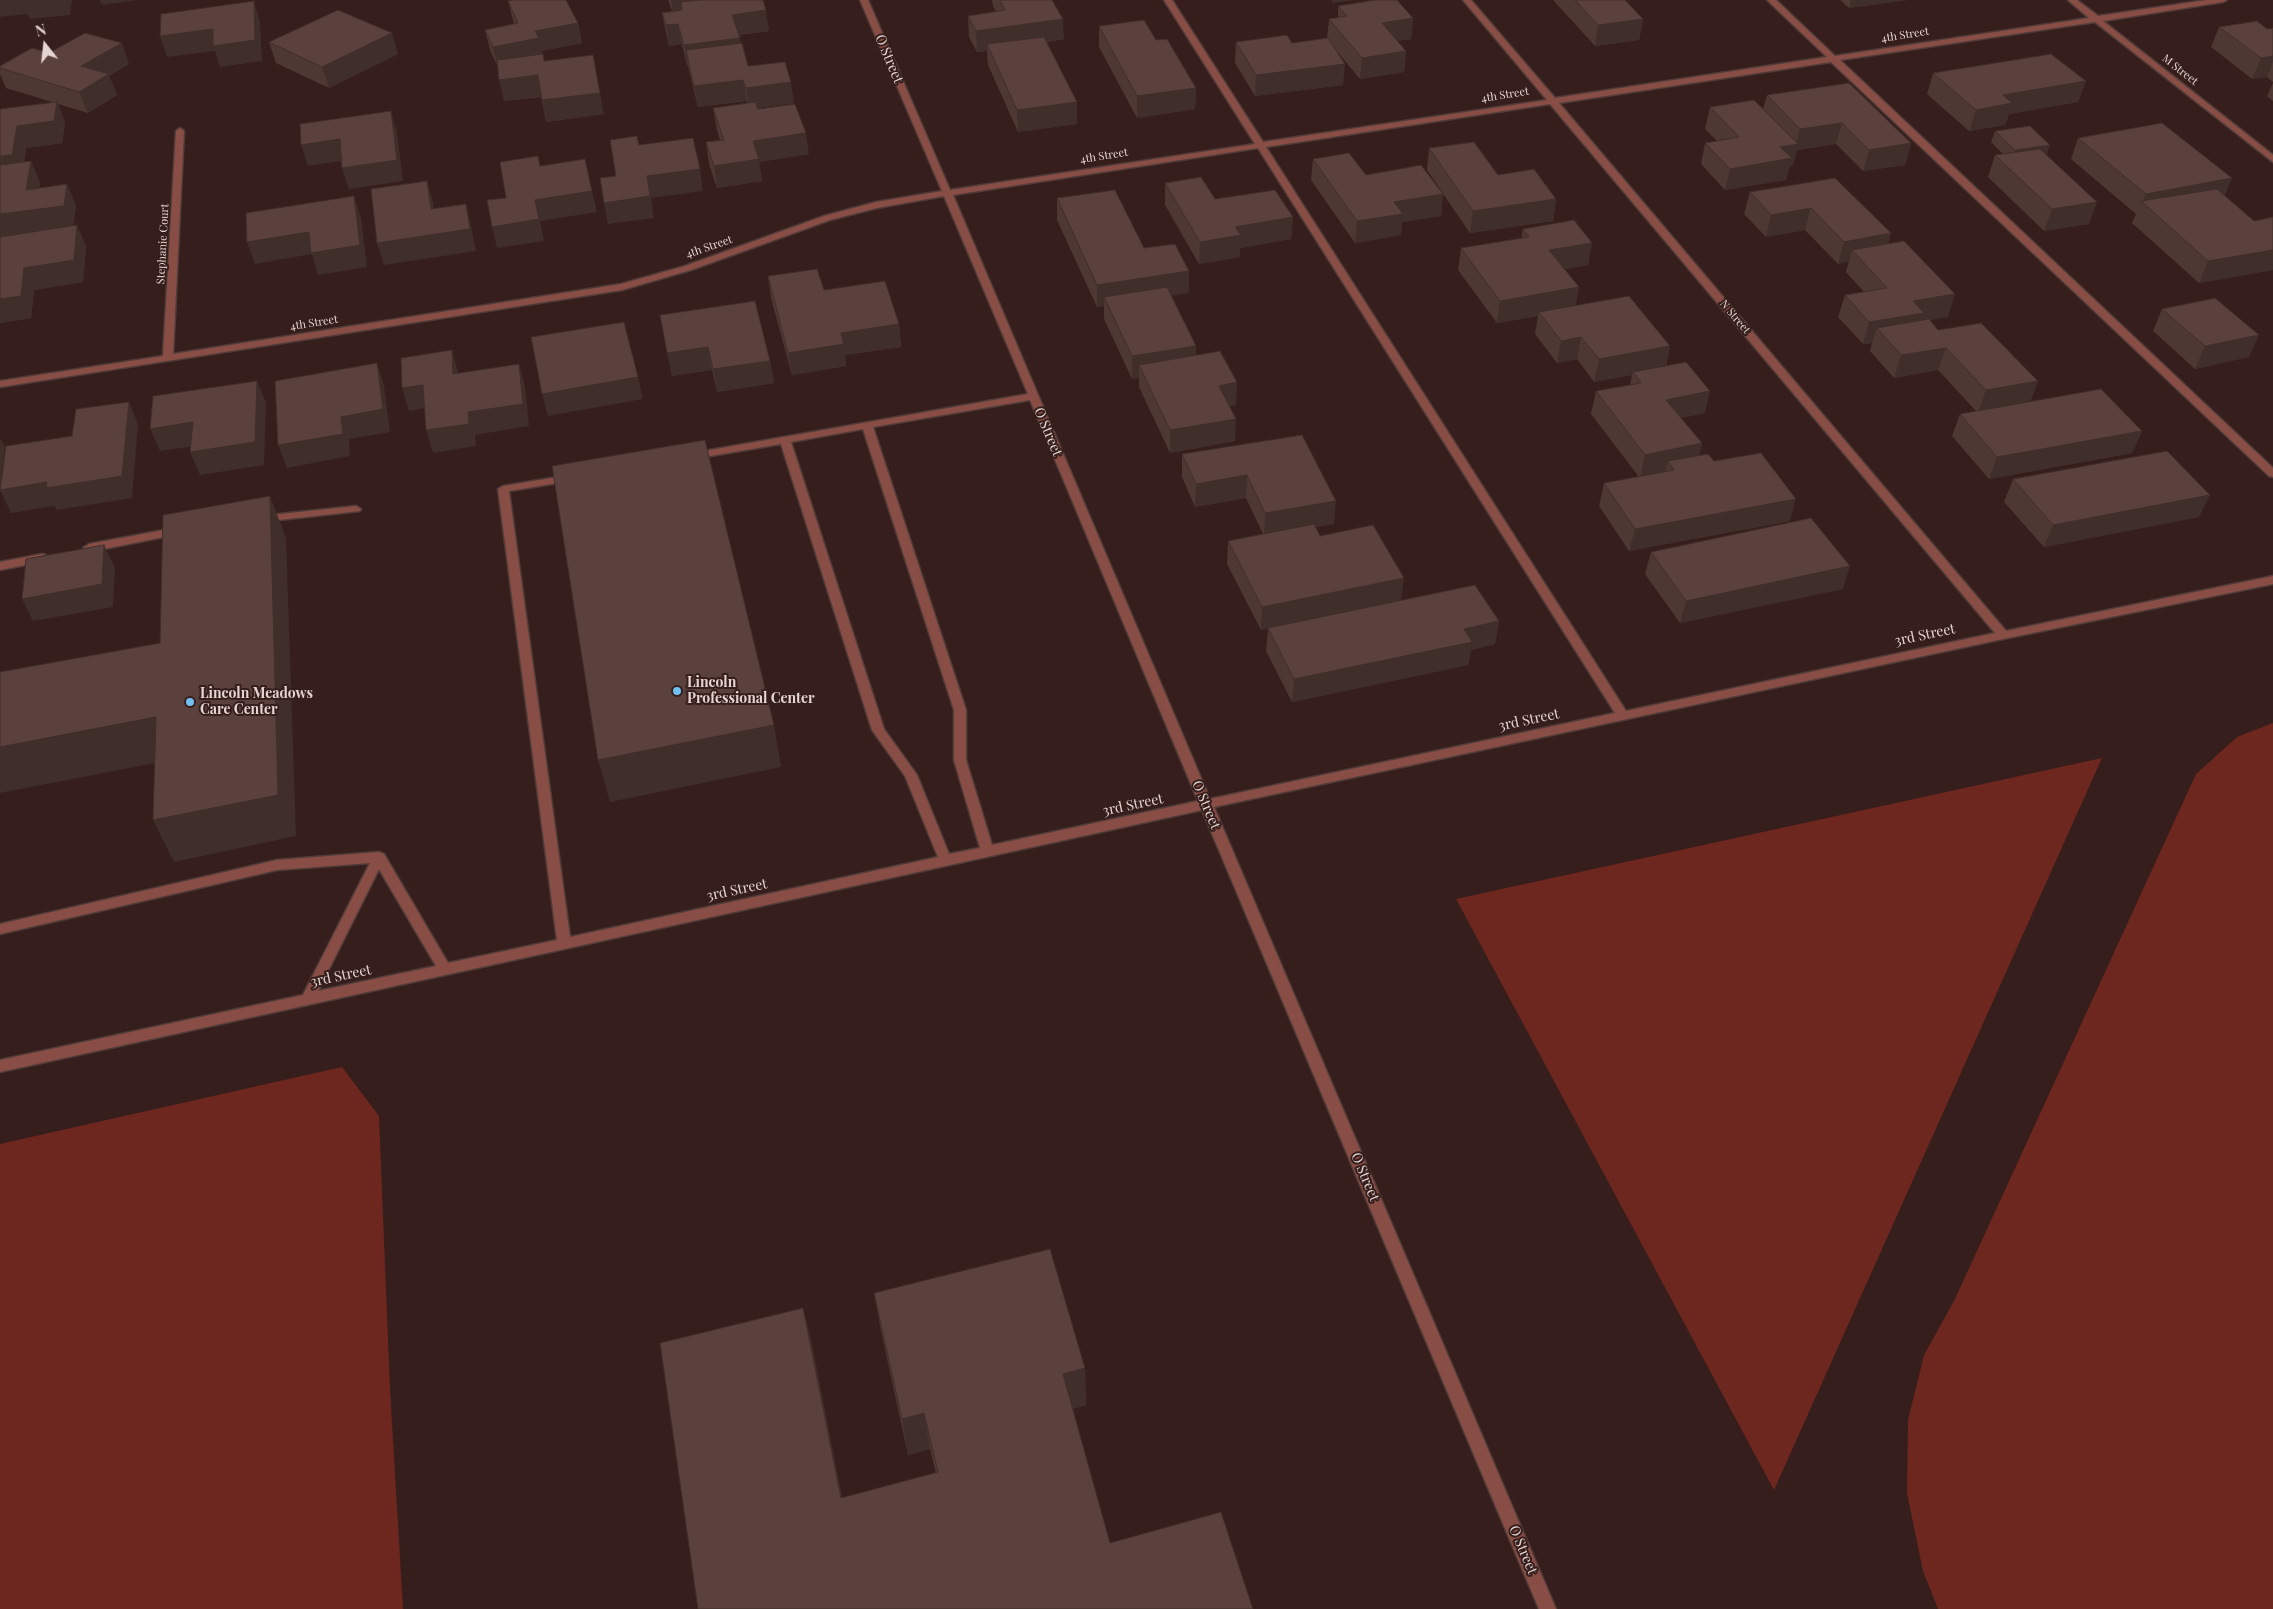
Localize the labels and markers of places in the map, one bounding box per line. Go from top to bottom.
place label: Lincoln Professional Center [687,675,815,708]
marker: Lincoln Professional Center [671,685,683,697]
place label: Lincoln Meadows Care Center [200,686,313,719]
marker: Lincoln Meadows Care Center [184,696,196,708]

